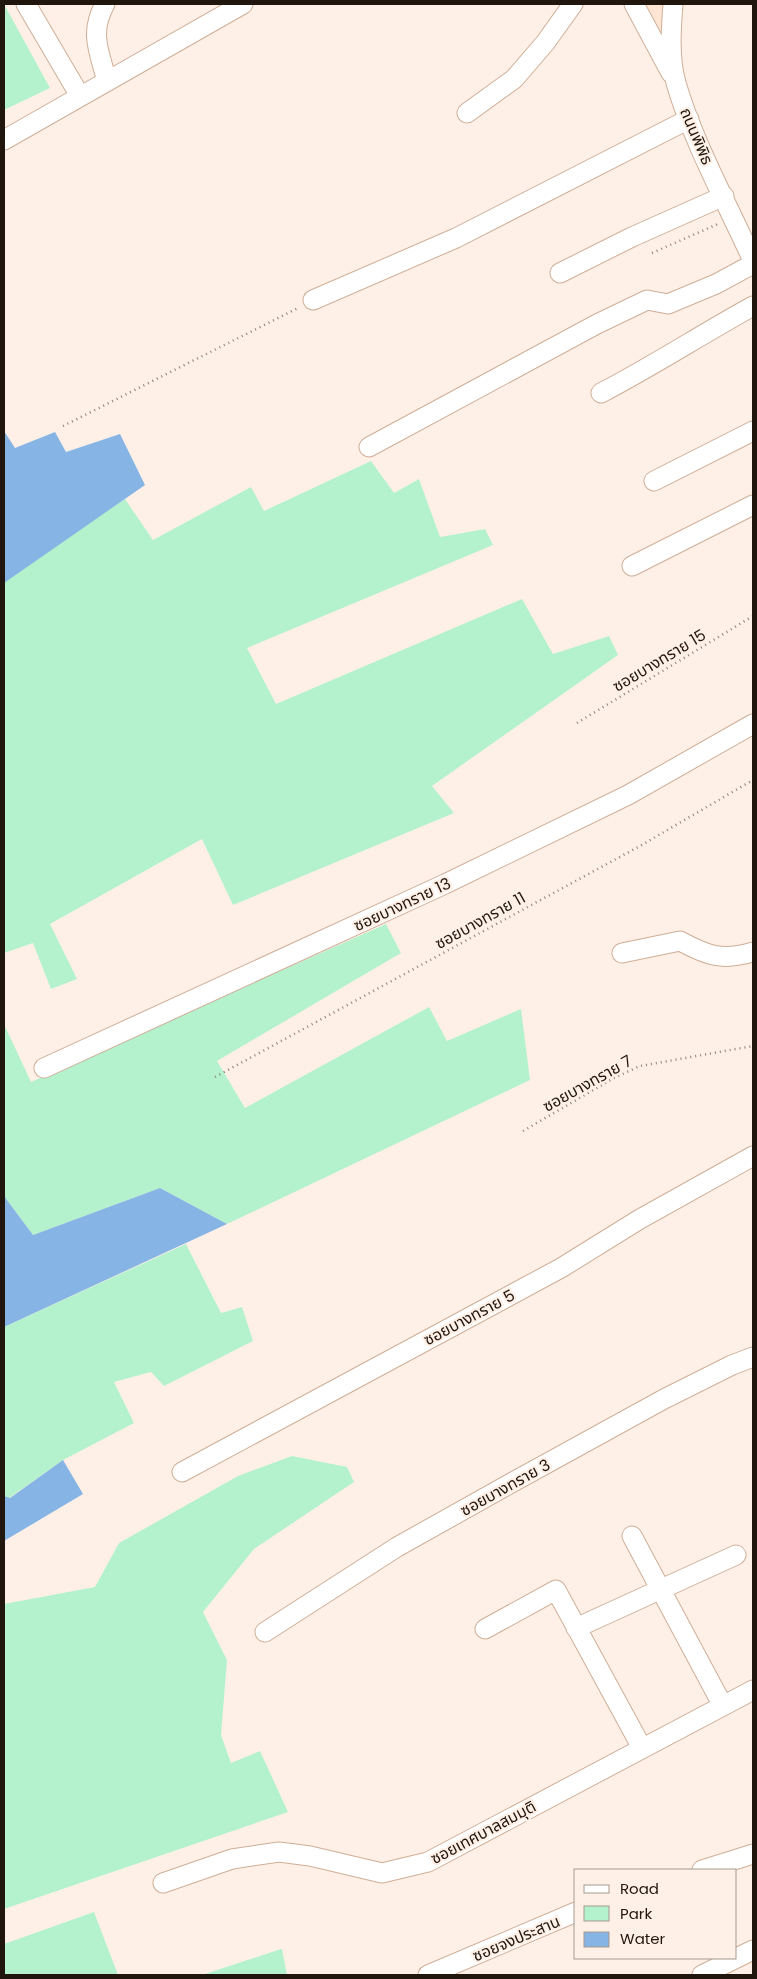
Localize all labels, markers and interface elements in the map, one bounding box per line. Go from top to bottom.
street label: ถนนพิพิธ [674,104,719,168]
street label: ซอยบางทราย 15 [608,623,710,697]
street label: ซอยบางทราย 13 [350,872,455,937]
street label: ซอยบางทราย 11 [431,886,530,955]
street label: ซอยบางทราย 7 [538,1049,636,1117]
street label: ซอยบางทราย 5 [420,1284,519,1351]
street label: ซอยบางทราย 3 [456,1453,554,1522]
street label: ซอยเทศบาลสมมุติ [426,1795,540,1870]
legend [574,1869,737,1959]
text: Road [620,1878,659,1899]
text: Park [620,1903,652,1924]
street label: ซอยจงประสาน [469,1910,564,1967]
text: Water [620,1928,666,1949]

